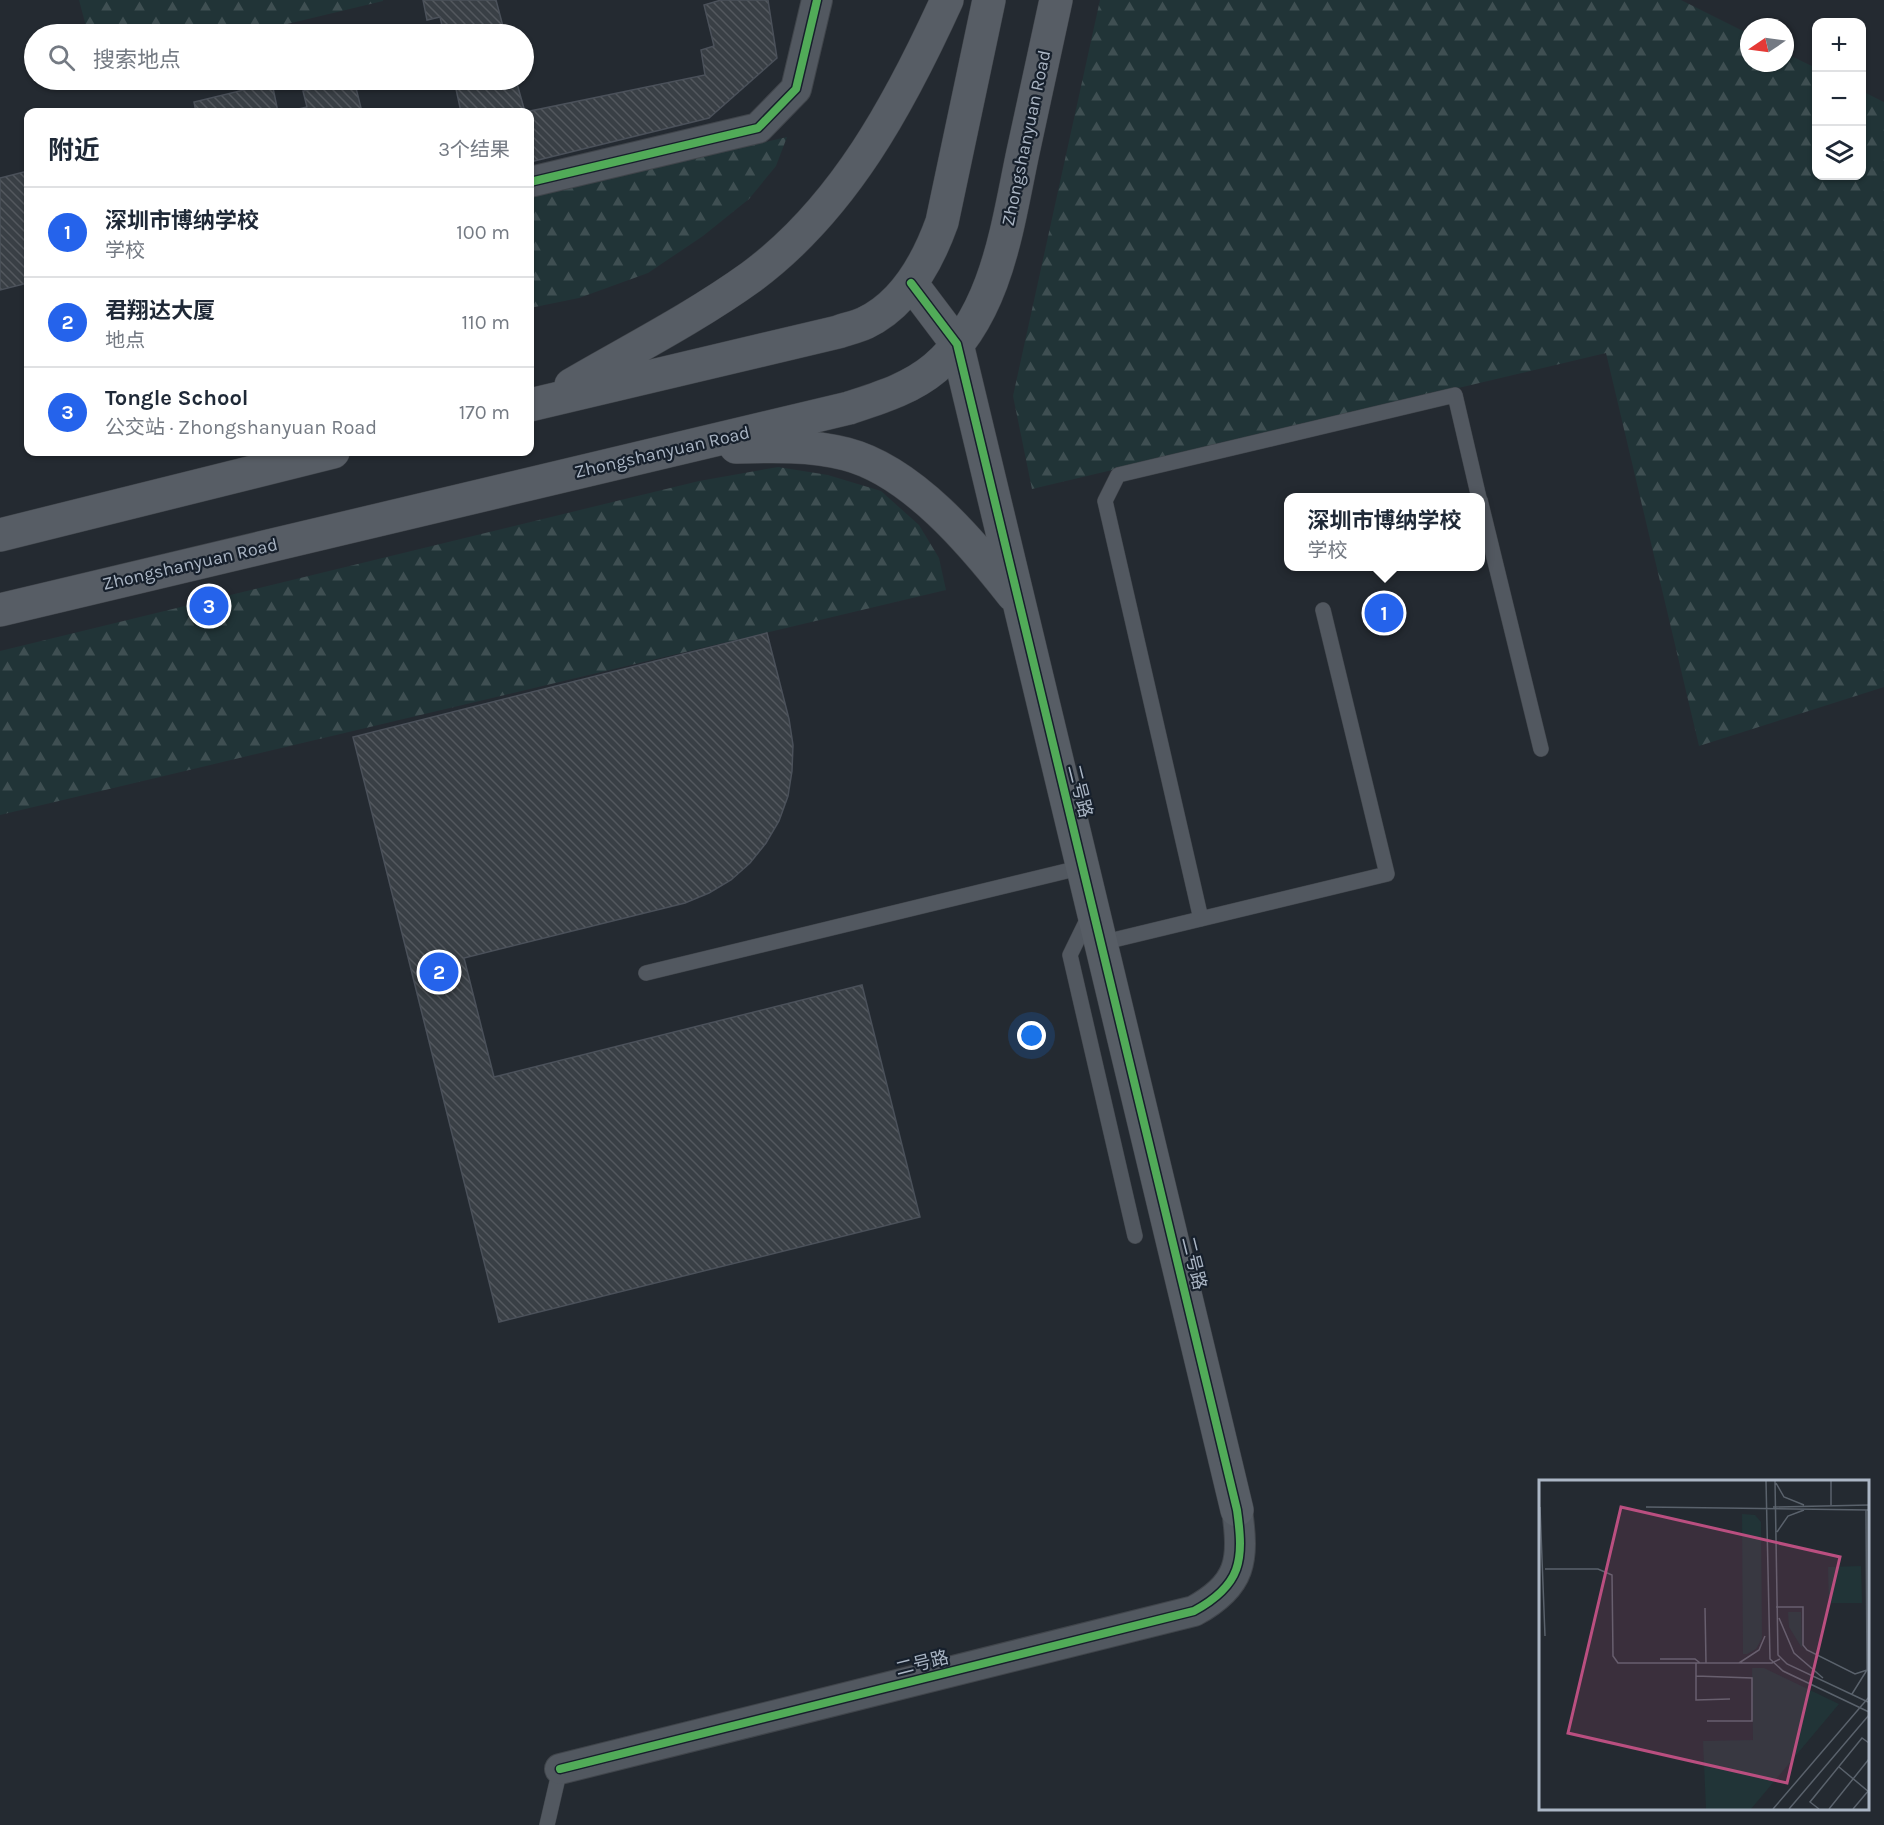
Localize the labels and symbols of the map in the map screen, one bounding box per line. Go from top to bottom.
north arrow [1740,18,1794,72]
street label: Zhongshanyuan Road [997,48,1055,228]
street label: Zhongshanyuan Road [572,421,752,483]
street label: Zhongshanyuan Road [100,533,280,595]
pin: 3 [190,584,228,628]
pin: 1 [1364,590,1404,636]
street label: 二号路 [1063,762,1097,820]
pin: 2 [420,950,458,994]
your location [1017,1021,1046,1050]
street label: 二号路 [1177,1234,1211,1292]
inset map [1539,1480,1869,1810]
street label: 二号路 [893,1646,951,1680]

